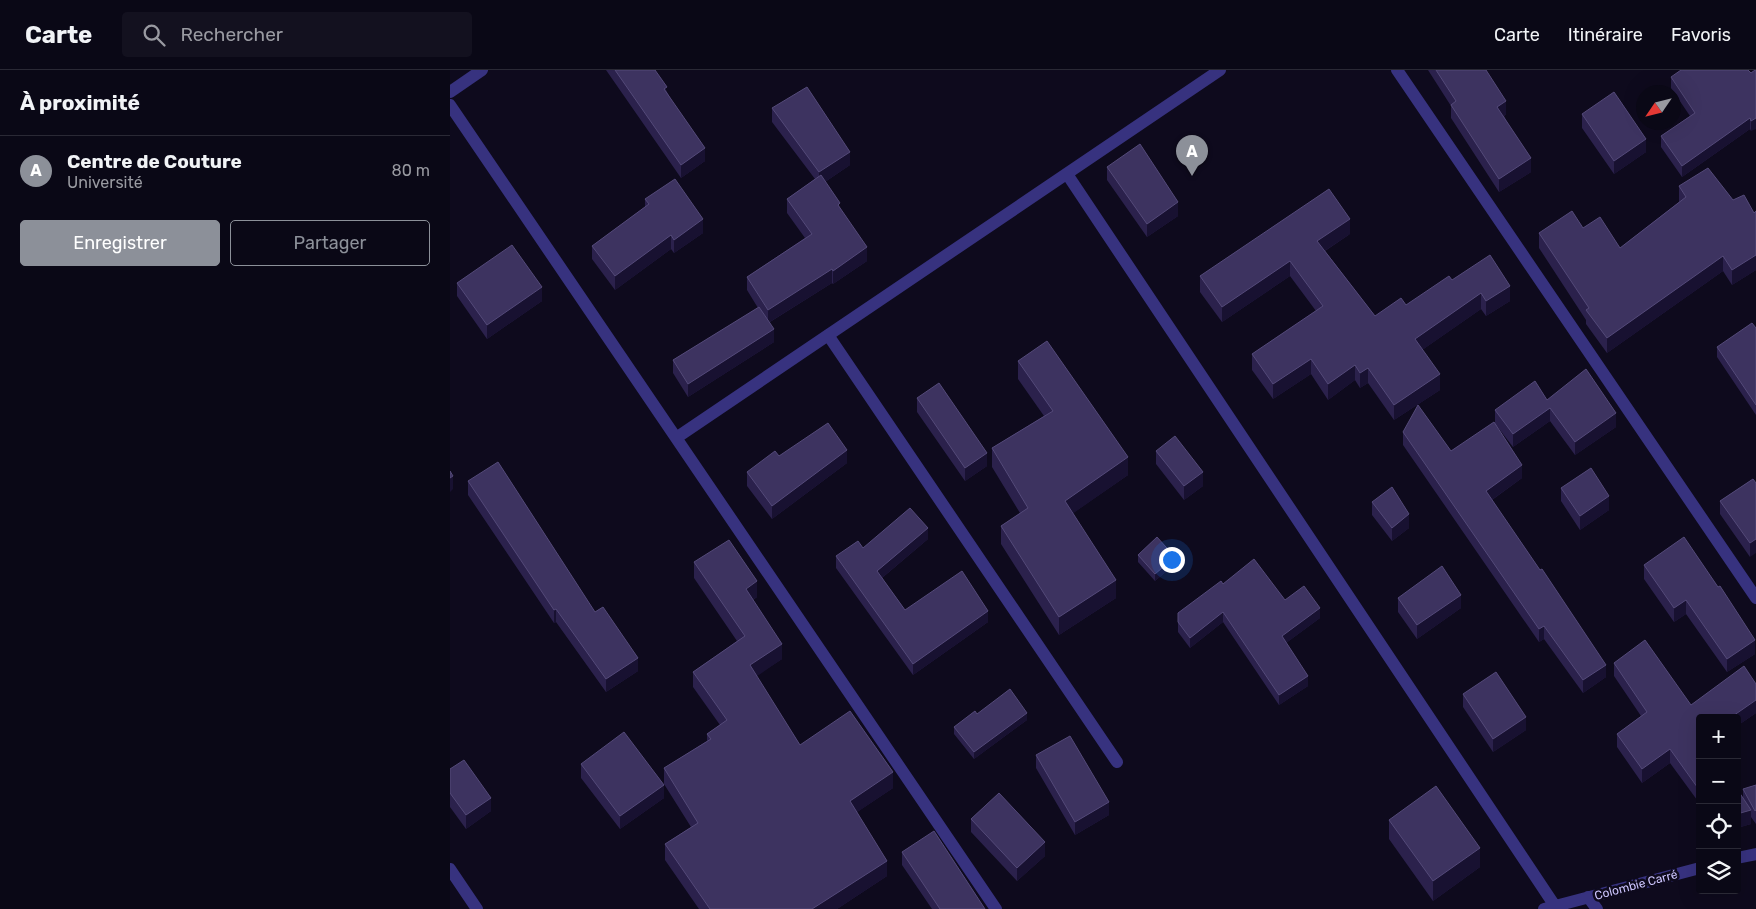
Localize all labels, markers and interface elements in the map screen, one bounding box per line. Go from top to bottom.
search box [122,12,472,57]
text: Carte [25,21,92,49]
icon: search [140,21,168,49]
text: Rechercher [180,23,283,46]
text: Carte [1494,24,1540,46]
text: Itinéraire [1568,24,1643,46]
text: Favoris [1671,24,1731,46]
north arrow [1636,85,1681,130]
text: À proximité [20,90,140,115]
pin: A [1176,135,1208,176]
text: Centre de Couture [67,150,242,173]
text: A [30,161,42,180]
text: 80 m [392,161,430,180]
text: Université [67,173,143,192]
button: Enregistrer [20,220,220,266]
button: Partager [230,220,430,266]
your location [1159,547,1185,573]
map controls [1696,714,1741,894]
button: + [1696,714,1741,759]
button: − [1696,759,1741,804]
button: locate [1696,804,1741,849]
button: layers [1696,849,1741,894]
street label: Colombie Carré [1593,867,1679,903]

